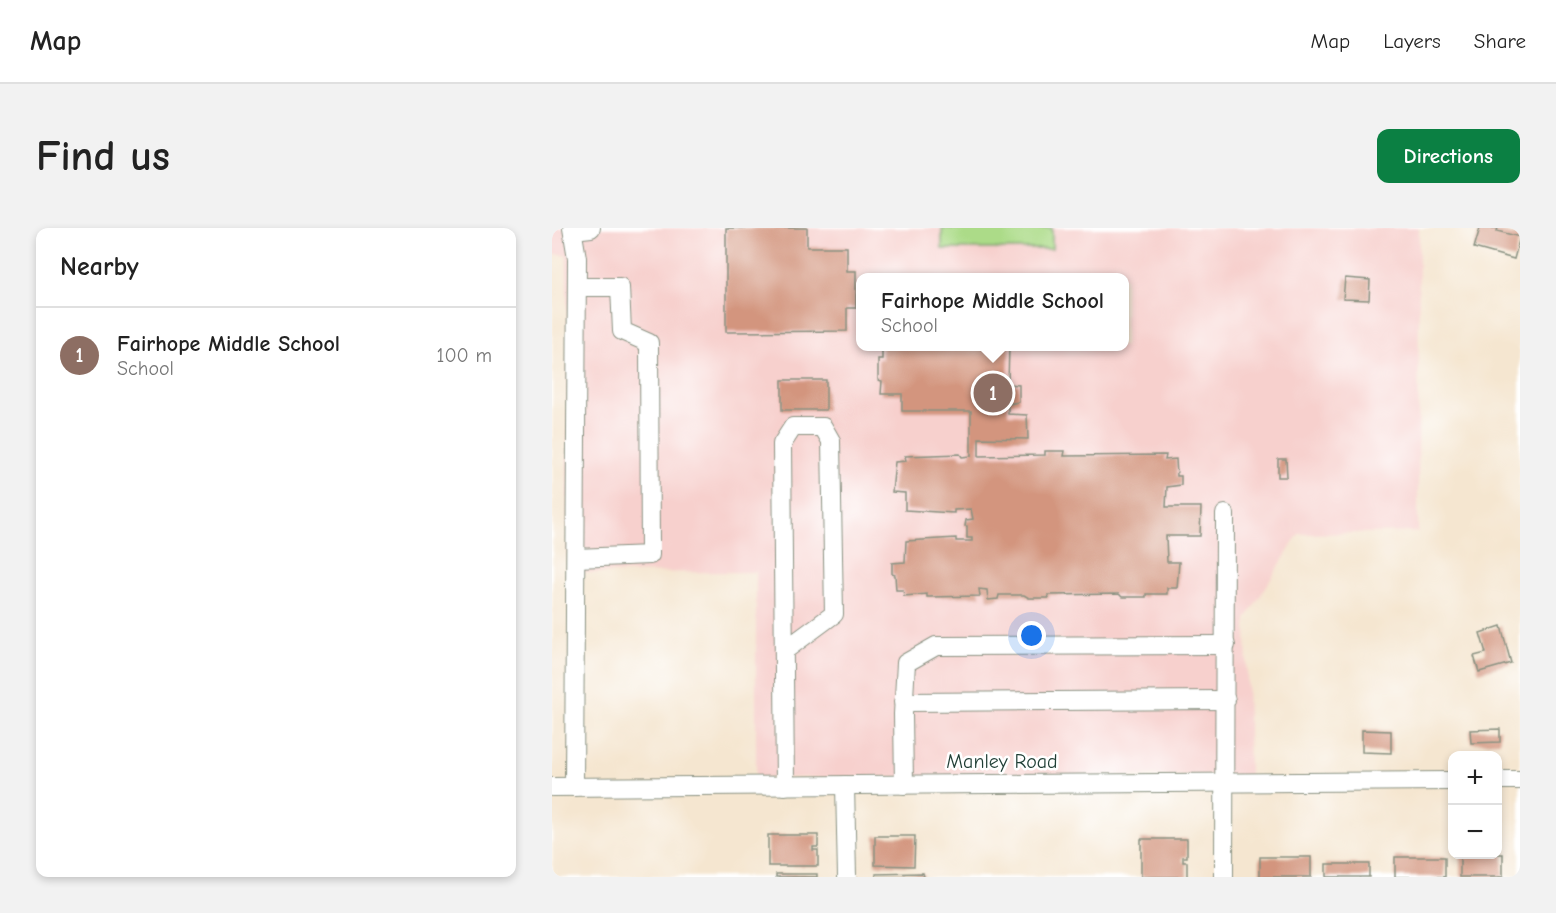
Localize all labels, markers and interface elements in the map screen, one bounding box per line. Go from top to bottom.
text: Map [30,25,81,57]
text: Map [1311,29,1350,53]
text: Layers [1383,29,1441,53]
text: Share [1474,29,1526,53]
button: Directions [1377,129,1520,183]
text: Find us [36,132,170,181]
text: Nearby [60,252,139,282]
popup [856,273,1129,351]
text: Fairhope Middle School [881,288,1104,314]
text: School [881,314,938,337]
text: Fairhope Middle School [117,331,340,357]
text: 1 [76,344,83,367]
text: 100 m [437,344,492,367]
text: School [117,357,174,380]
pin: 1 [974,370,1012,416]
your location [1017,621,1046,650]
street label: Manley Road [946,750,1058,773]
map controls [1448,751,1502,859]
button: + [1448,751,1502,805]
button: − [1448,805,1502,859]

